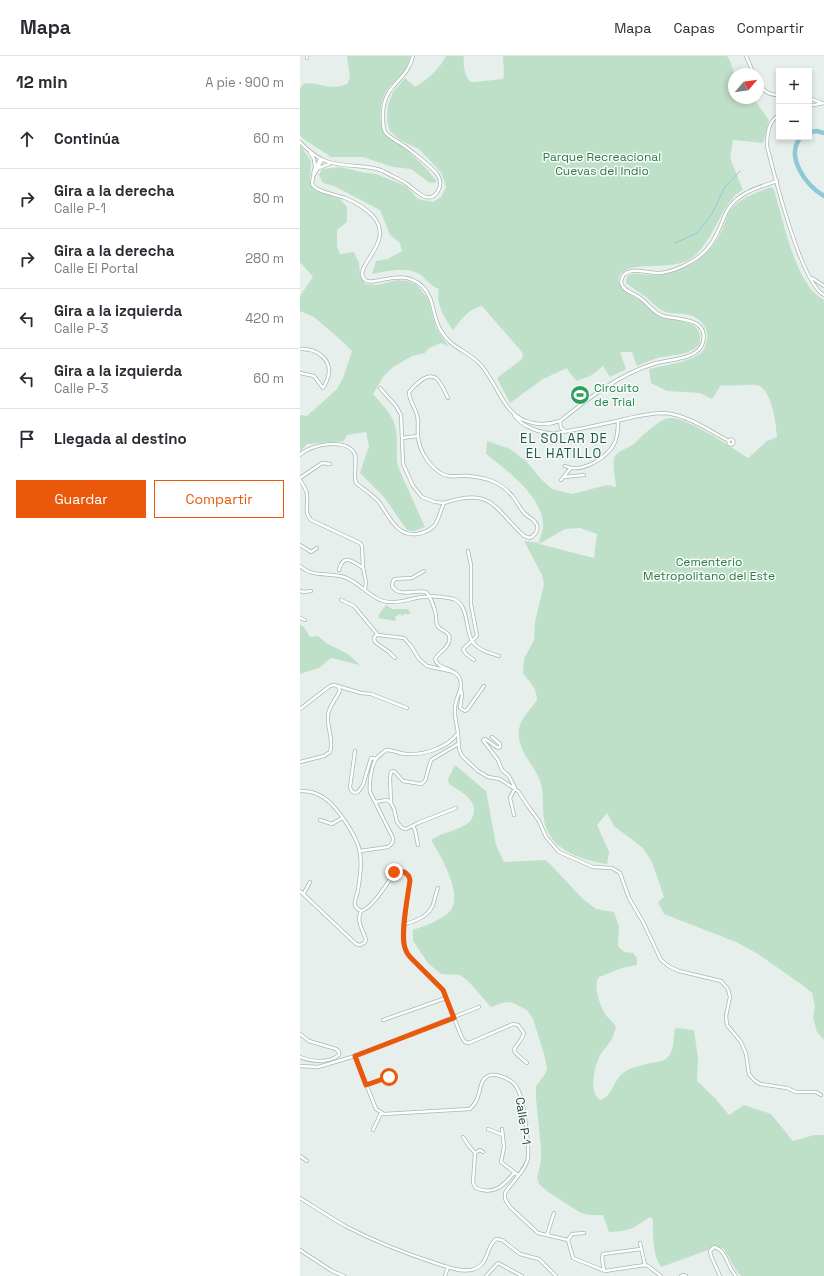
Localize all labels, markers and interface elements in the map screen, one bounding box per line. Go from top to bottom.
text: Mapa [20,15,71,40]
text: Mapa [614,19,651,37]
text: Capas [673,19,715,37]
text: Compartir [737,19,804,37]
north arrow [728,68,764,104]
map controls [776,68,812,140]
button: + [776,68,812,104]
text: 12 min [16,71,68,93]
text: A pie · 900 m [205,74,284,91]
button: − [776,104,812,140]
icon: ahead [16,128,38,150]
text: Continúa [54,129,120,148]
text: 60 m [253,130,284,147]
park label: Parque Recreacional Cuevas del Indio [543,149,661,179]
text: Gira a la derecha [54,181,174,200]
icon: right [16,188,38,210]
text: 80 m [253,190,284,207]
text: Calle P-1 [54,200,106,217]
text: Gira a la derecha [54,241,174,260]
icon: right [16,248,38,270]
text: 280 m [245,250,284,267]
text: Calle El Portal [54,260,138,277]
text: Gira a la izquierda [54,301,182,320]
icon: left [16,308,38,330]
text: 420 m [245,310,284,327]
text: Calle P-3 [54,320,108,337]
text: Gira a la izquierda [54,361,182,380]
icon: left [16,368,38,390]
text: 60 m [253,370,284,387]
text: Calle P-3 [54,380,108,397]
place label: Circuito de Trial [594,380,639,410]
sports icon: Circuito de Trial [569,384,591,406]
icon: arrive [16,428,38,450]
text: Llegada al destino [54,429,187,448]
district label: EL SOLAR DE EL HATILLO [520,430,608,462]
button: Guardar [16,480,146,518]
button: Compartir [154,480,284,518]
park label: Cementerio Metropolitano del Este [643,554,775,584]
route end [385,863,403,881]
route start [380,1068,398,1086]
street label: Calle P-1 [512,1096,534,1146]

